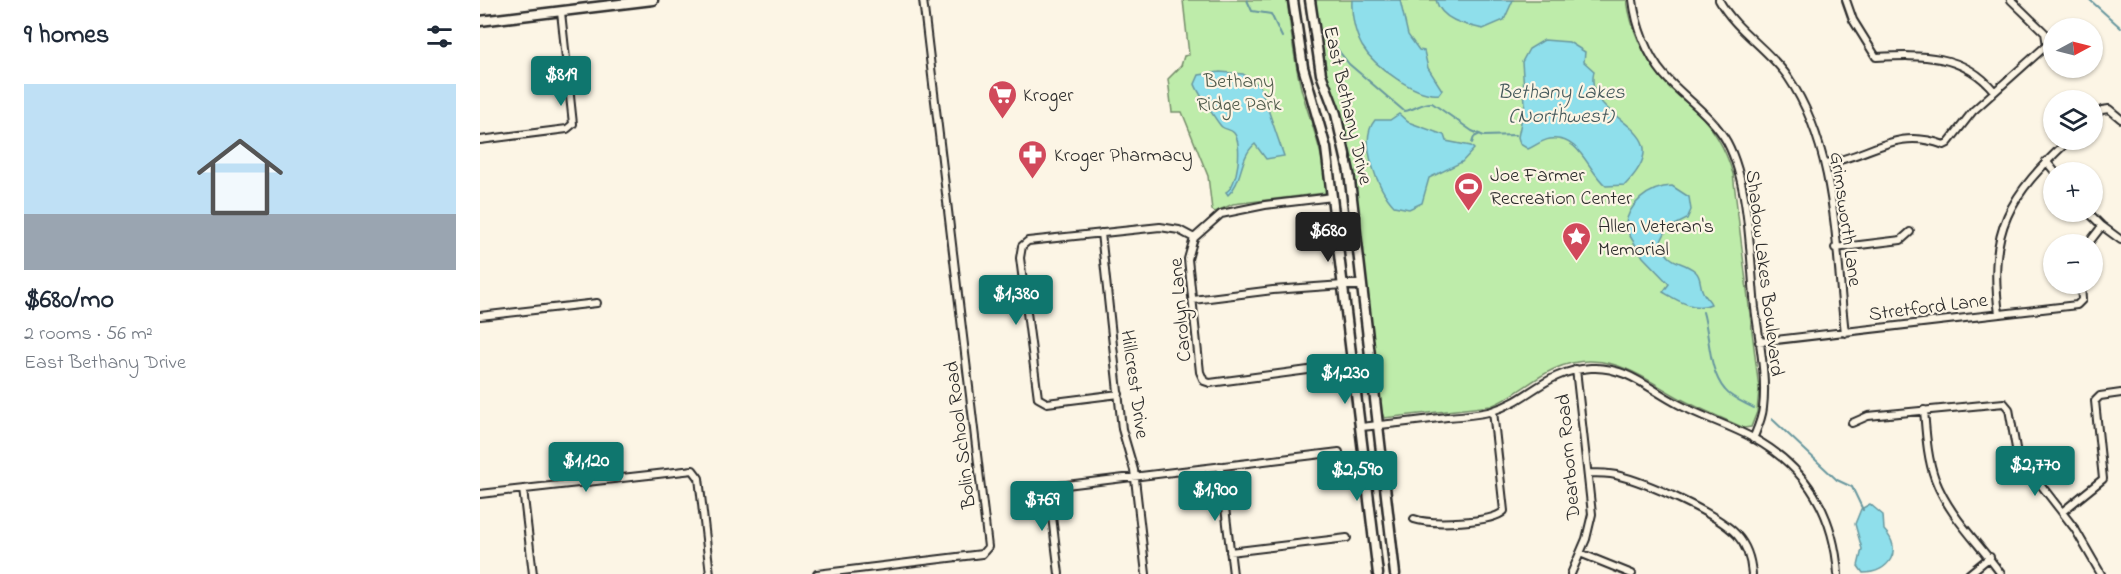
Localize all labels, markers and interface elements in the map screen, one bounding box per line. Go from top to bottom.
text: 9 homes [24,17,109,55]
north arrow [2043,18,2103,78]
map controls [2043,18,2103,294]
icon: filters [423,20,456,53]
street label: East Bethany Drive [1314,23,1379,188]
pin: $819 [525,56,597,107]
text: $819 [545,61,577,90]
park label: Bethany Ridge Park [1197,68,1282,121]
supermarket icon: Kroger [986,78,1018,120]
water label: Bethany Lakes (Northwest) [1497,78,1625,132]
place label: Kroger [1023,82,1074,112]
button: layers [2043,90,2103,150]
icon: home [186,123,294,231]
pharmacy icon: Kroger Pharmacy [1017,138,1049,180]
place label: Kroger Pharmacy [1054,142,1193,172]
street label: Grimsworth Lane [1821,150,1868,289]
place label: Joe Farmer Recreation Center [1490,162,1633,214]
button: + [2043,162,2103,222]
street label: Shadow Lakes Boulevard [1736,169,1791,378]
sports icon: Joe Farmer Recreation Center [1453,170,1485,212]
pin: $680 [1292,212,1364,263]
place label: Allen Veteran's Memorial [1598,213,1714,265]
text: $680 [1309,217,1347,246]
place icon: Allen Veteran's Memorial [1561,220,1593,262]
button: − [2043,234,2103,294]
street label: Carolyn Lane [1163,257,1200,363]
pin: $1,380 [967,275,1065,326]
text: $1,380 [993,280,1039,309]
text: $680/mo [24,282,114,320]
street label: Stretford Lane [1867,287,1989,330]
text: 2 rooms · 56 m² [24,320,153,349]
street label: Hillcrest Drive [1112,328,1156,441]
text: East Bethany Drive [24,349,186,378]
pin: $1,230 [1296,354,1394,405]
street label: Bolin School Road [938,359,985,511]
text: $1,230 [1321,359,1369,388]
street label: Dearborn Road [1550,393,1590,522]
pin: $1,120 [537,442,635,493]
pin: $2,770 [1986,446,2084,497]
text: $1,120 [563,447,609,476]
pin: $2,590 [1308,451,1406,502]
text: $2,770 [2010,451,2060,480]
text: $2,590 [1331,456,1383,485]
pin: $1,900 [1166,471,1264,522]
text: $1,900 [1192,476,1238,505]
pin: $769 [1006,481,1078,532]
text: $769 [1024,486,1060,515]

